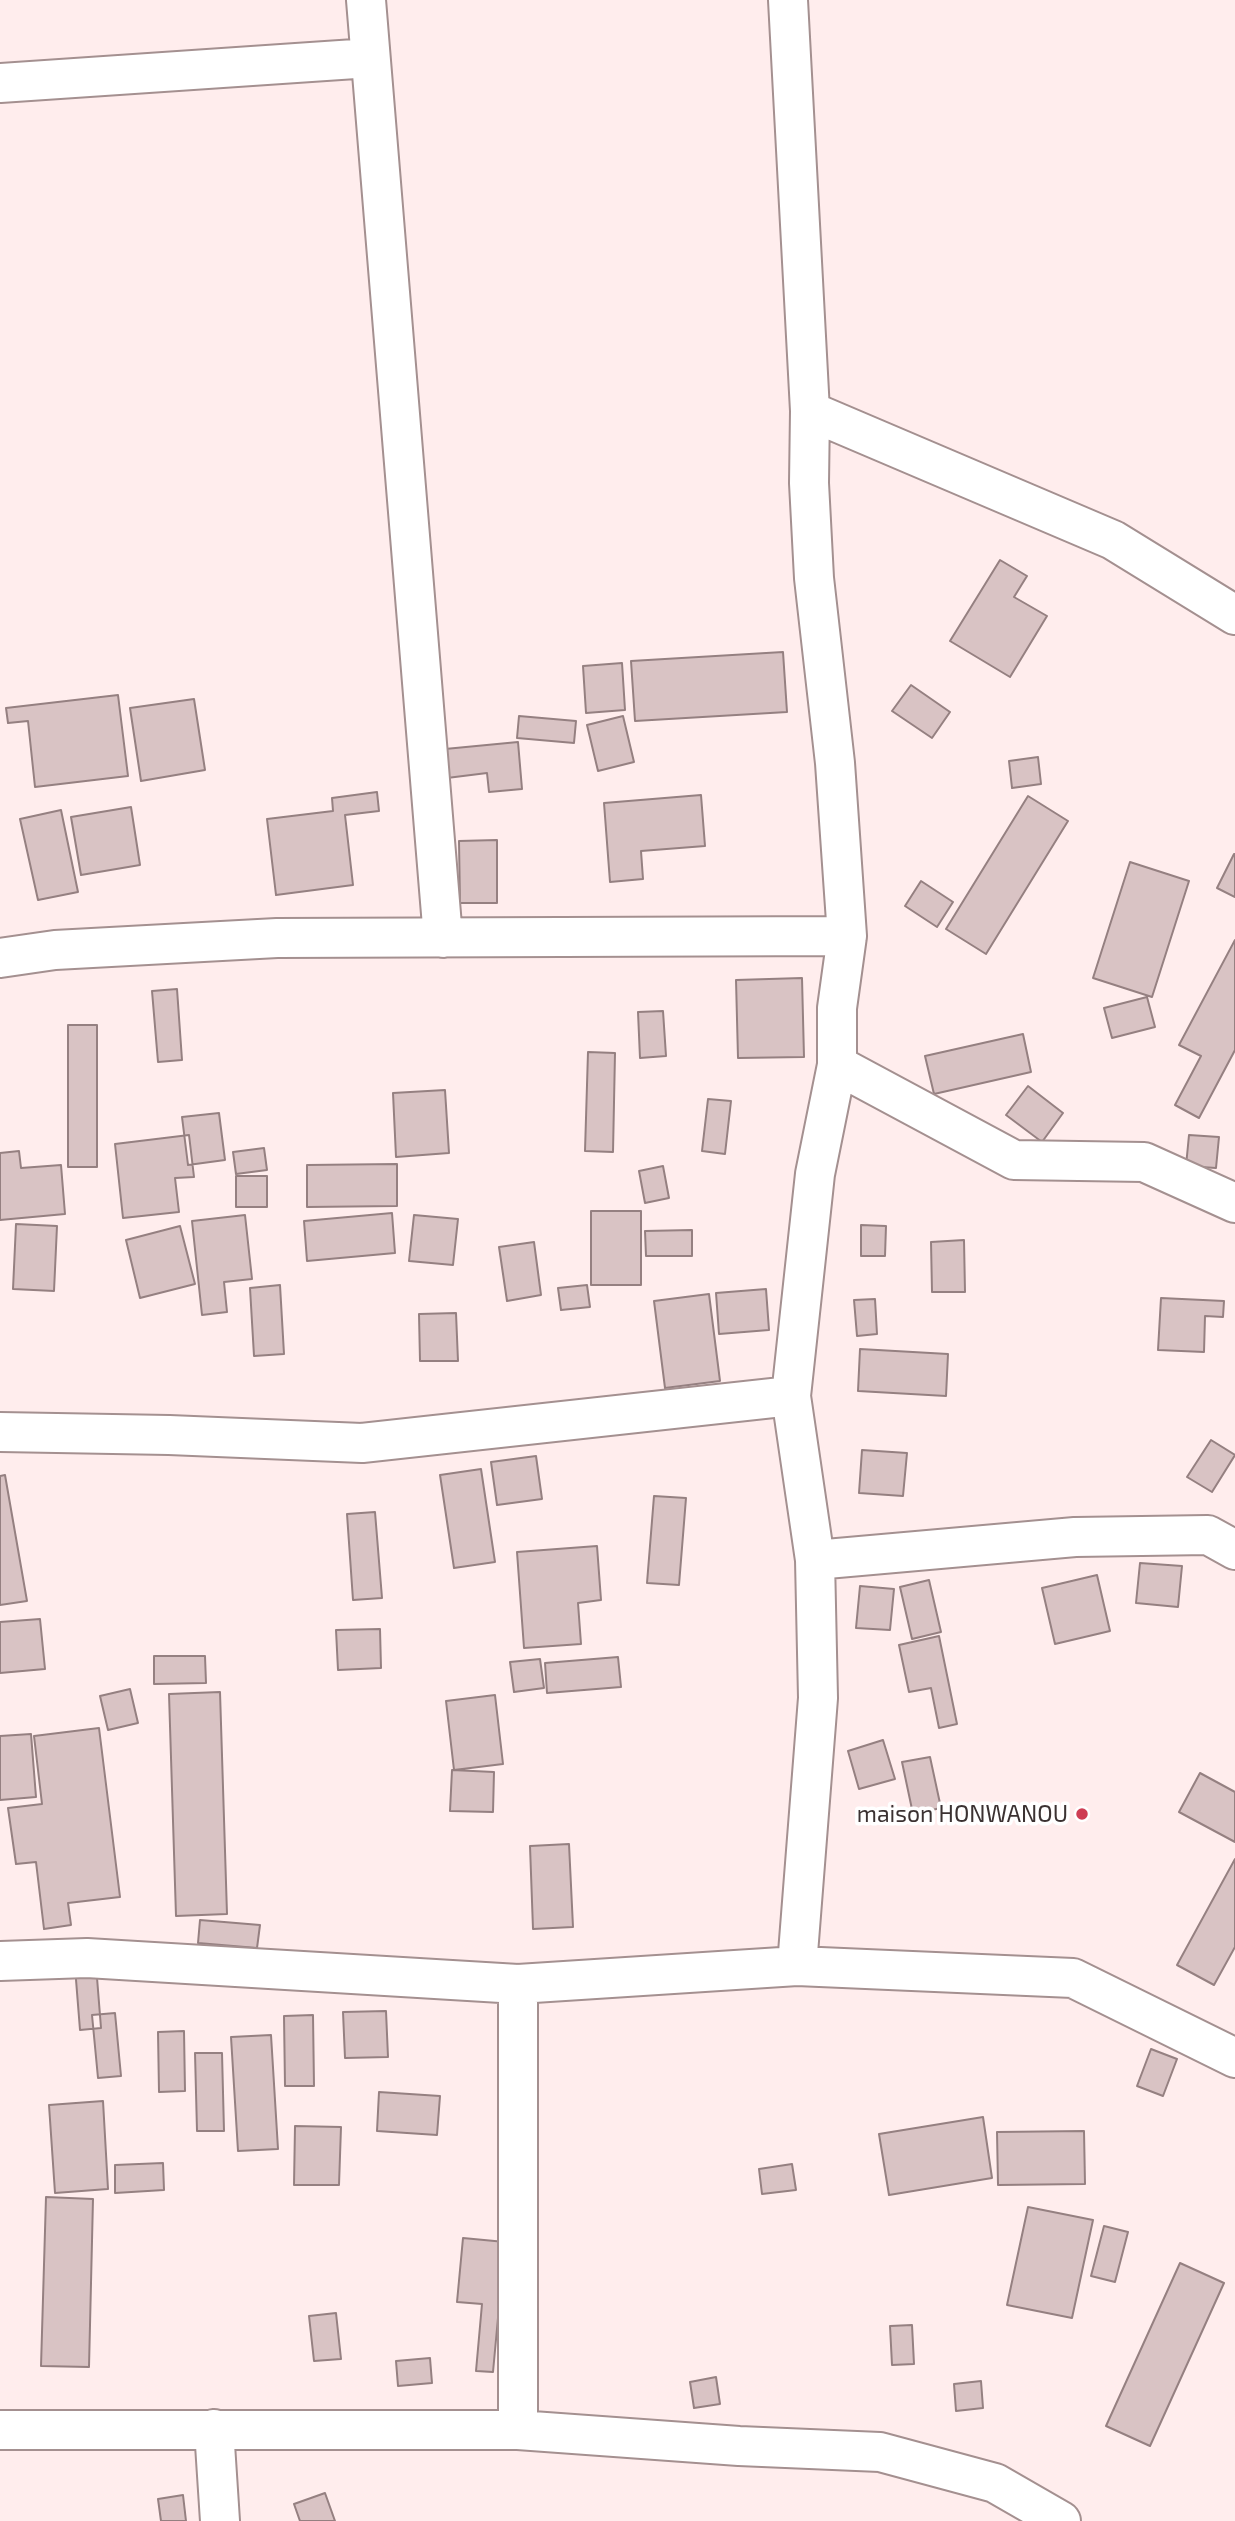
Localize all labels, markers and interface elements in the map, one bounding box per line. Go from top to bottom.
place label: maison HONWANOU [857,1800,1068,1828]
marker: maison HONWANOU [1074,1806,1090,1822]

